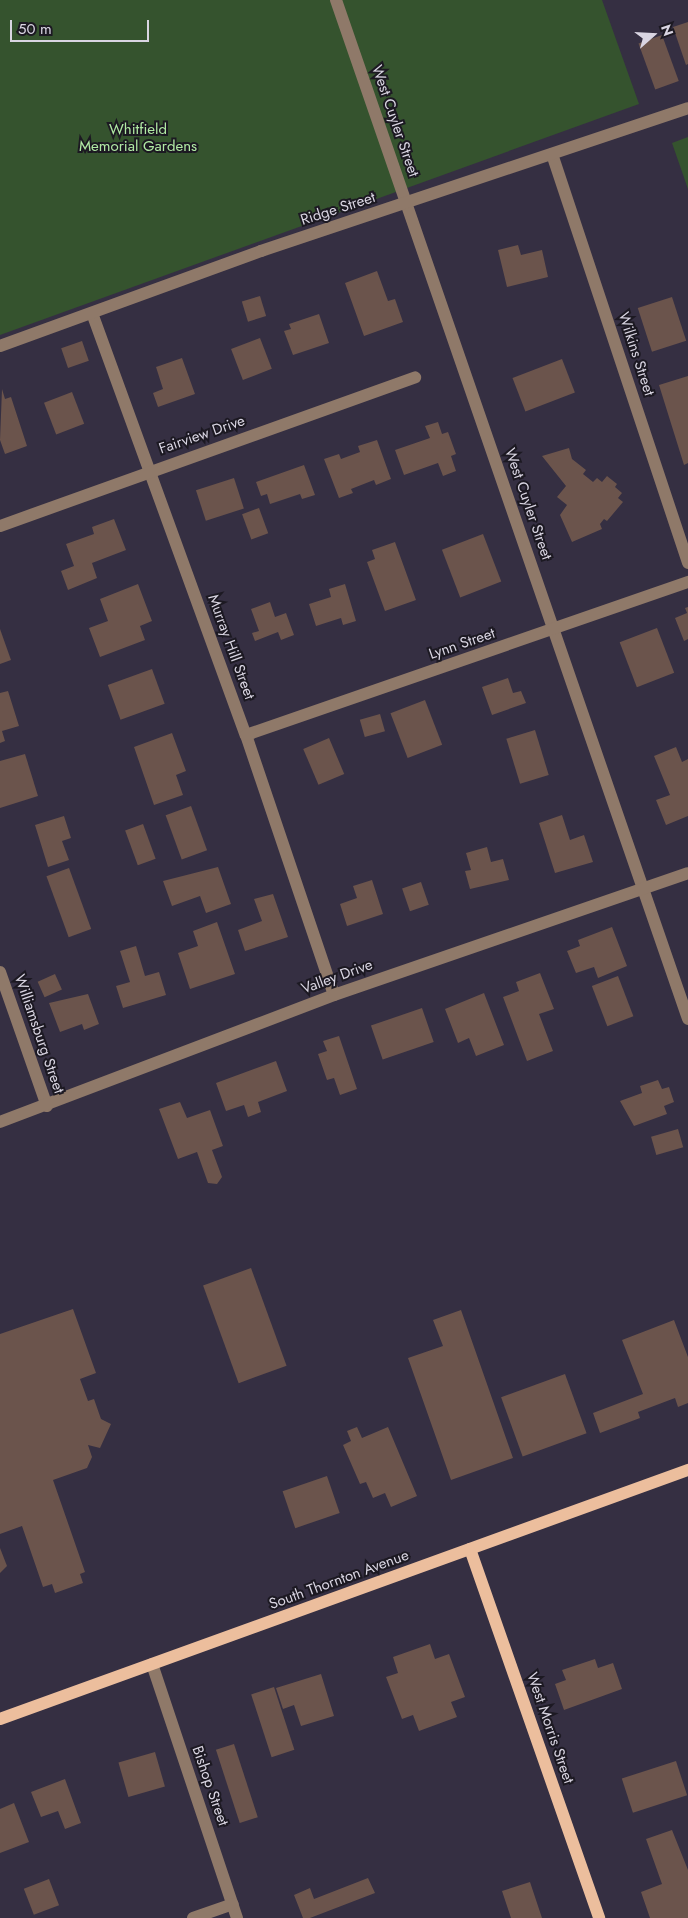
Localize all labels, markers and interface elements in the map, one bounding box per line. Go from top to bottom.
scale bar [12,10,151,42]
north arrow [628,10,678,60]
text: 50 m [18,18,52,40]
text: N [656,22,678,39]
street label: West Cuyler Street [367,63,423,179]
park label: Whitfield Memorial Gardens [79,120,197,155]
street label: Ridge Street [298,188,378,230]
street label: Wilkins Street [614,310,658,398]
street label: Fairview Drive [157,412,247,458]
street label: West Cuyler Street [500,446,556,562]
street label: Murray Hill Street [204,592,258,702]
street label: Lynn Street [427,624,497,664]
street label: Valley Drive [299,956,375,998]
street label: Williamsburg Street [10,972,68,1096]
street label: South Thornton Avenue [267,1546,411,1614]
street label: West Morris Street [523,1670,577,1786]
street label: Bishop Street [188,1744,232,1828]

